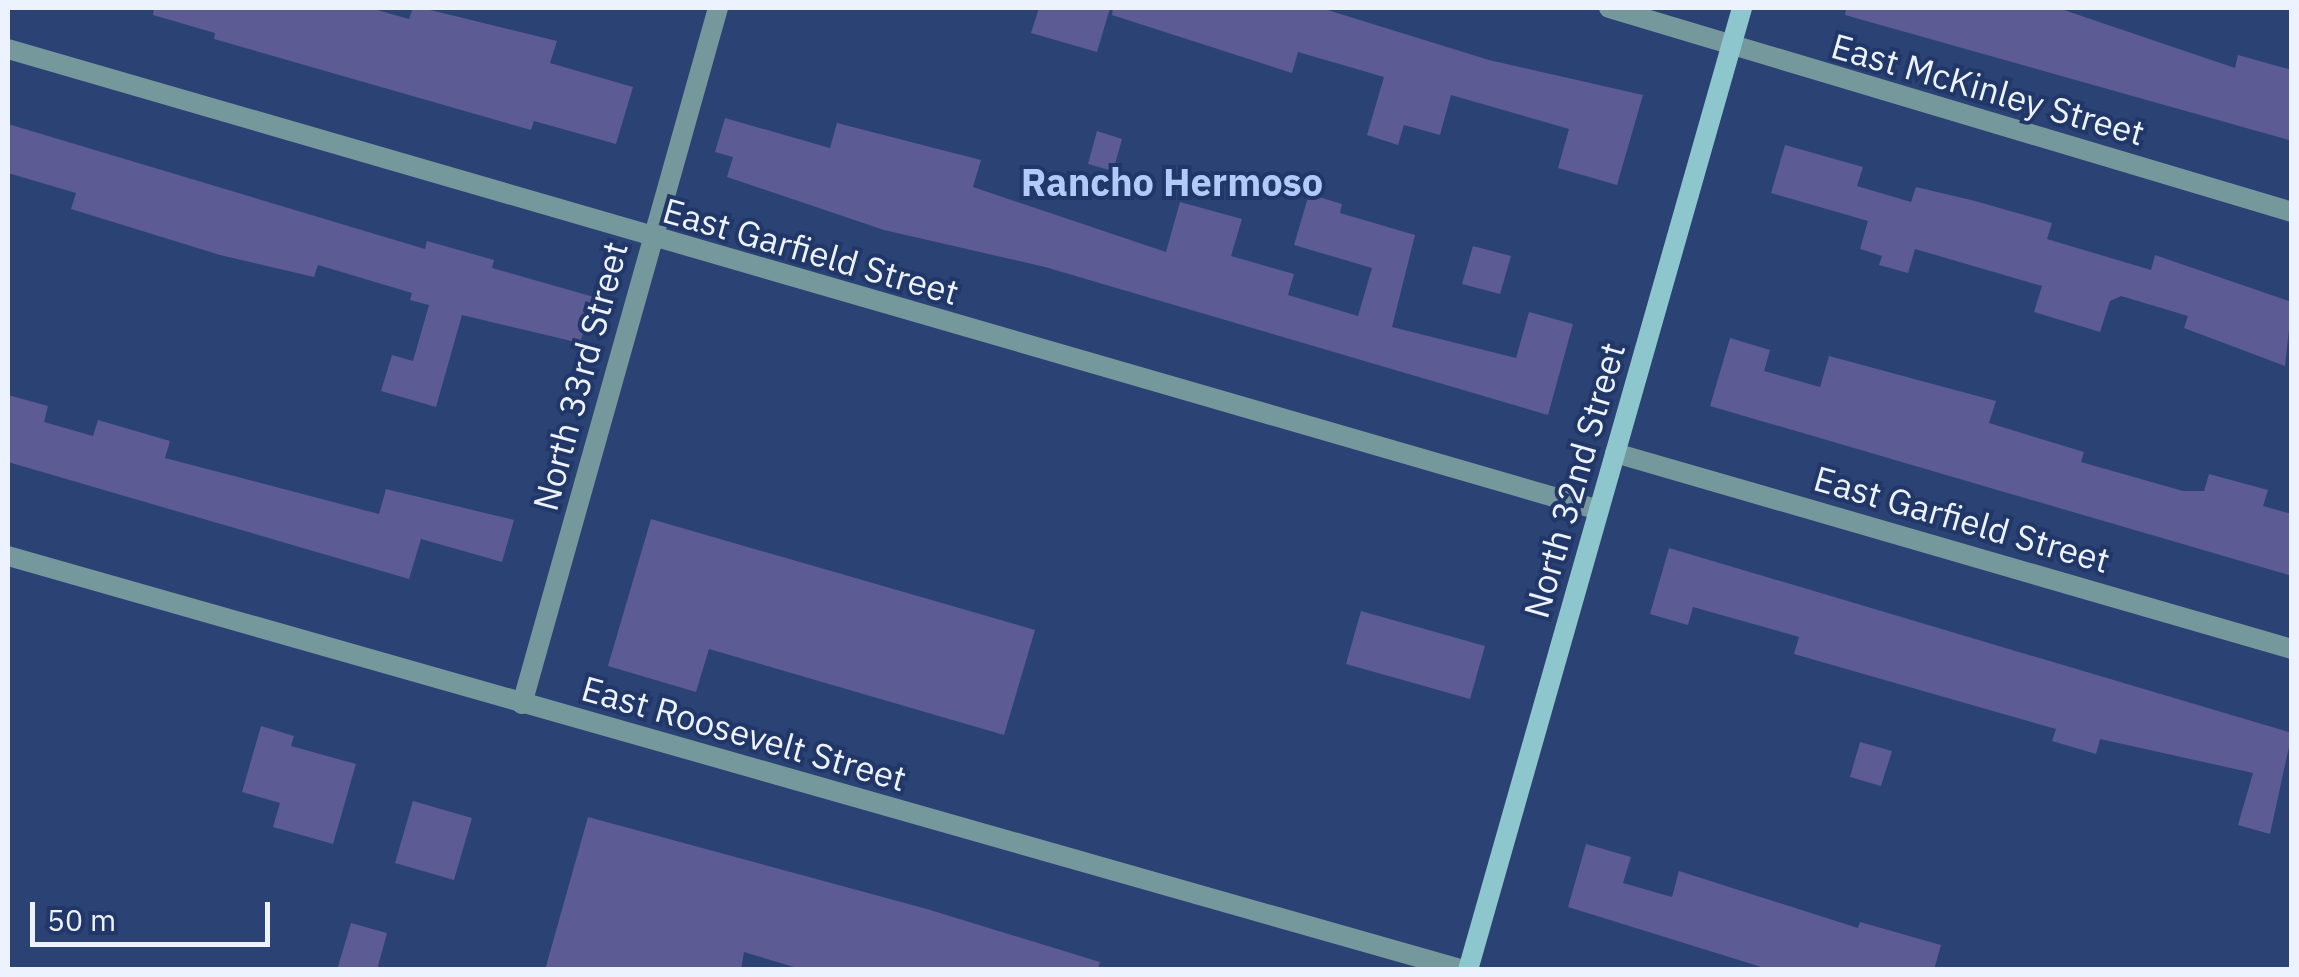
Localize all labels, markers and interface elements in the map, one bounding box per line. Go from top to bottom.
street label: East McKinley Street [1827,24,2149,154]
district label: Rancho Hermoso [1021,159,1323,205]
street label: East Garfield Street [658,189,964,313]
street label: North 33rd Street [524,237,636,515]
street label: North 32nd Street [1515,338,1633,622]
street label: East Garfield Street [1809,457,2115,581]
street label: East Roosevelt Street [577,667,911,799]
scale bar [35,882,275,944]
text: 50 m [47,900,116,939]

